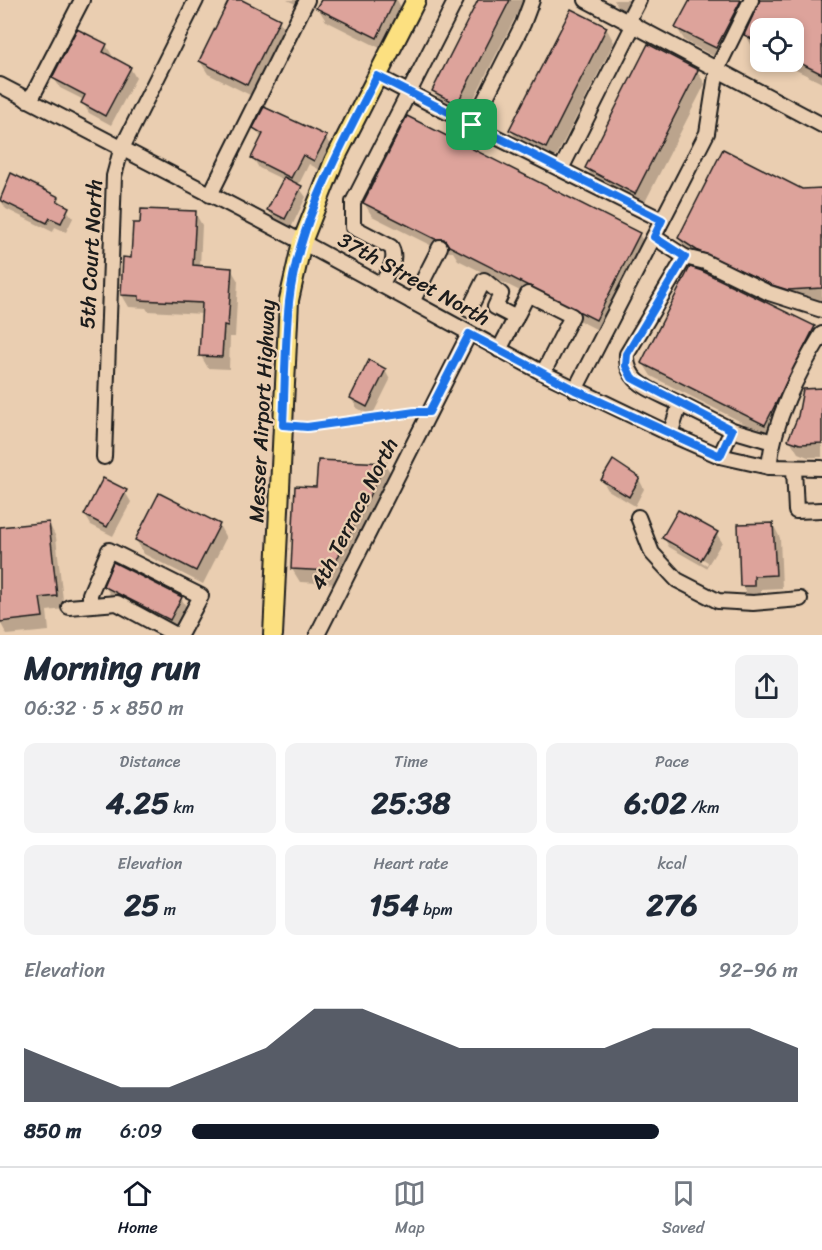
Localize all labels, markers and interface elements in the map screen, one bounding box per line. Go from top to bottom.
map controls [750,18,804,72]
button: locate [750,18,804,72]
pin [446,99,497,150]
icon: arrive [455,108,488,141]
street label: 5th Court North [68,178,114,330]
street label: 37th Street North [331,221,497,337]
street label: Messer Airport Highway [237,298,287,524]
street label: 4th Terrace North [299,431,409,597]
text: Morning run [24,639,200,697]
button: share [735,655,798,718]
text: 06:32 · 5 × 850 m [24,691,184,726]
text: Distance [120,747,180,776]
text: Time [394,747,428,776]
text: Pace [655,747,689,776]
text: 4.25 [106,776,169,830]
text: 25:38 [371,776,451,830]
text: 6:02 [624,776,687,830]
text: km [169,793,194,822]
text: /km [687,793,720,822]
text: Elevation [118,849,182,878]
text: Heart rate [373,849,449,878]
text: kcal [657,849,687,878]
text: 25 [124,878,160,932]
text: 154 [369,878,419,932]
text: 276 [646,878,698,932]
text: m [160,895,176,924]
text: bpm [419,895,453,924]
text: Elevation [24,953,105,988]
text: 92–96 m [719,953,798,988]
text: 850 m [24,1114,81,1149]
text: 6:09 [120,1114,162,1149]
tab: Home [118,1177,158,1242]
tab: Map [393,1177,426,1242]
tab: Saved [662,1177,704,1242]

